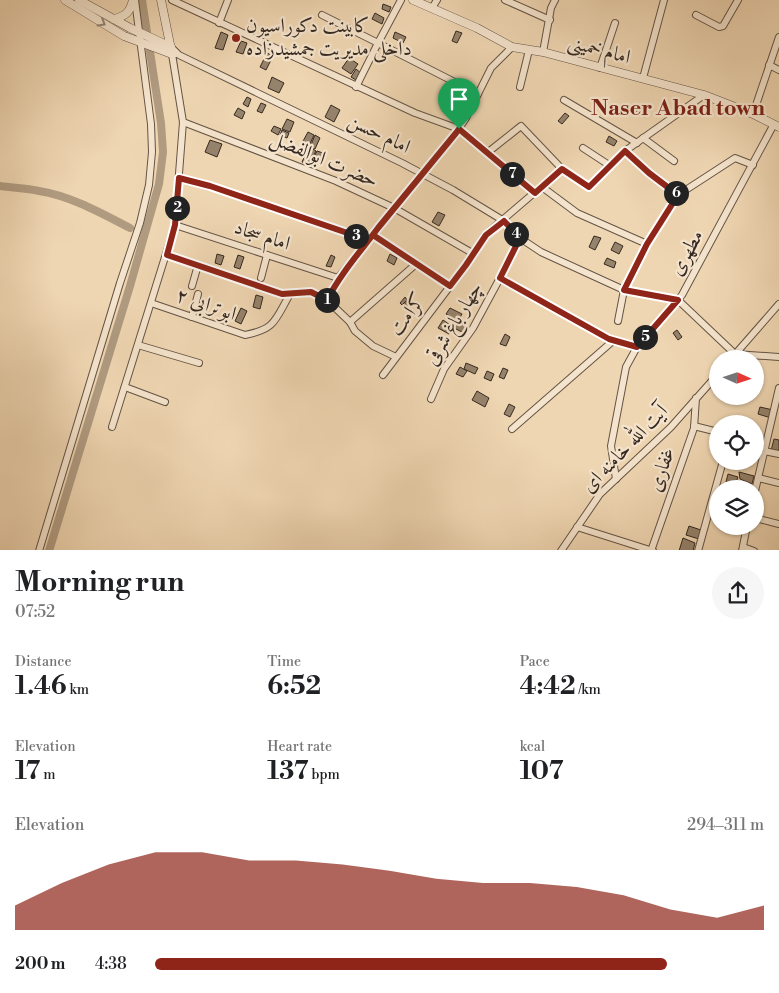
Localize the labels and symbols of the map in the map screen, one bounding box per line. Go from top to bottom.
place label: کابینت دکوراسیون داخلی مدیریت جمشیدزاده [246,14,412,63]
one-way arrow [97,16,106,26]
street label: امام خمینی [564,30,633,74]
marker: کابینت دکوراسیون داخلی مدیریت جمشیدزاده [230,32,242,44]
pin [438,78,480,129]
district label: Naser Abad town [591,95,765,122]
street label: امام حسن [342,108,414,163]
street label: حضرت ابوالفضل [266,126,382,195]
pin: 7 [500,162,524,186]
pin: 6 [664,180,688,206]
pin: 2 [164,196,190,220]
street label: امام سجاد [230,215,293,261]
pin: 4 [504,222,528,246]
pin: 3 [344,224,368,248]
street label: مطهری [664,226,710,280]
street label: چهار باغ شرقی [419,278,492,372]
street label: ابوترابی ۲ [172,283,239,328]
pin: 1 [314,288,340,312]
street label: کرامت [384,289,432,341]
pin: 5 [632,324,658,350]
north arrow [709,350,764,405]
street label: آیت الله خامنه ای [574,395,675,499]
street label: غفاری [643,445,681,495]

